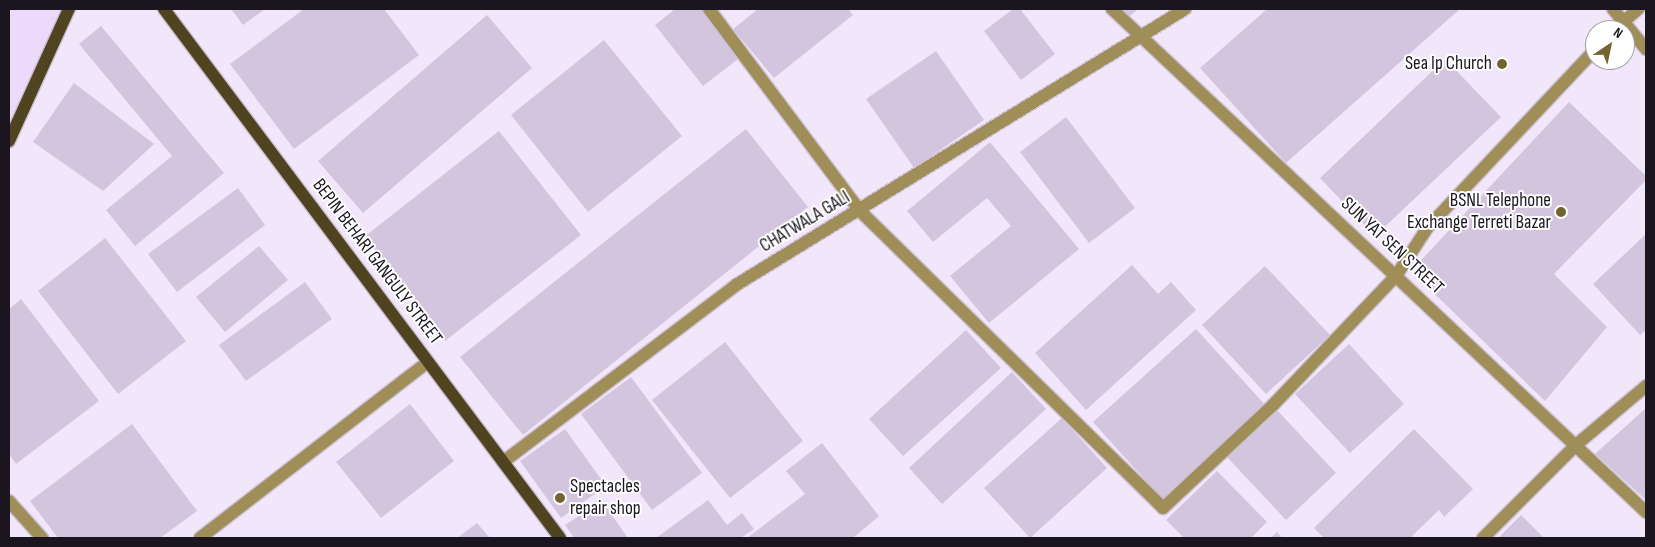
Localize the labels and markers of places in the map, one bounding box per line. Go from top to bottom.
place label: Sea Ip Church [1405,53,1492,75]
marker: Sea Ip Church [1496,58,1508,70]
place label: BSNL Telephone Exchange Terreti Bazar [1407,190,1551,234]
marker: BSNL Telephone Exchange Terreti Bazar [1555,206,1567,218]
place label: Spectacles repair shop [570,476,641,520]
marker: Spectacles repair shop [554,492,566,504]

